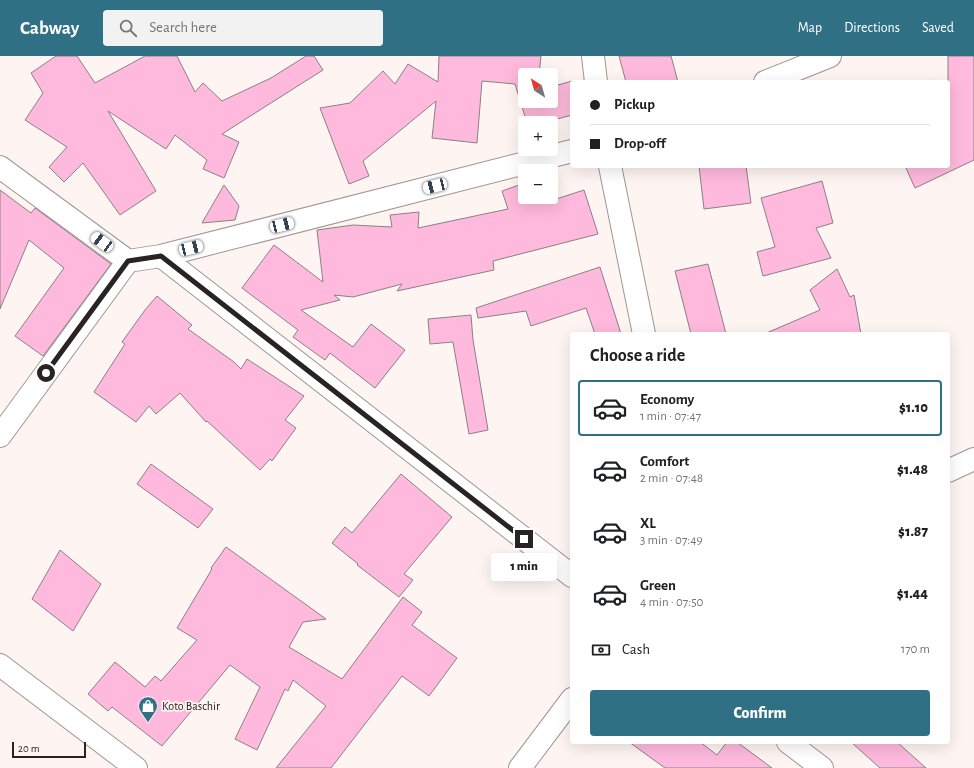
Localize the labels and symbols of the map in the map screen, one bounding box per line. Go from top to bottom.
north arrow [518,68,558,108]
car [422,177,448,195]
car [269,216,295,234]
car [89,230,115,254]
car [178,239,204,257]
route start [37,364,55,382]
route end [515,530,533,548]
callout: 1 min [491,553,557,581]
shop icon: Koto Baschir [137,695,159,723]
place label: Koto Baschir [162,700,220,712]
scale bar [12,740,86,759]

